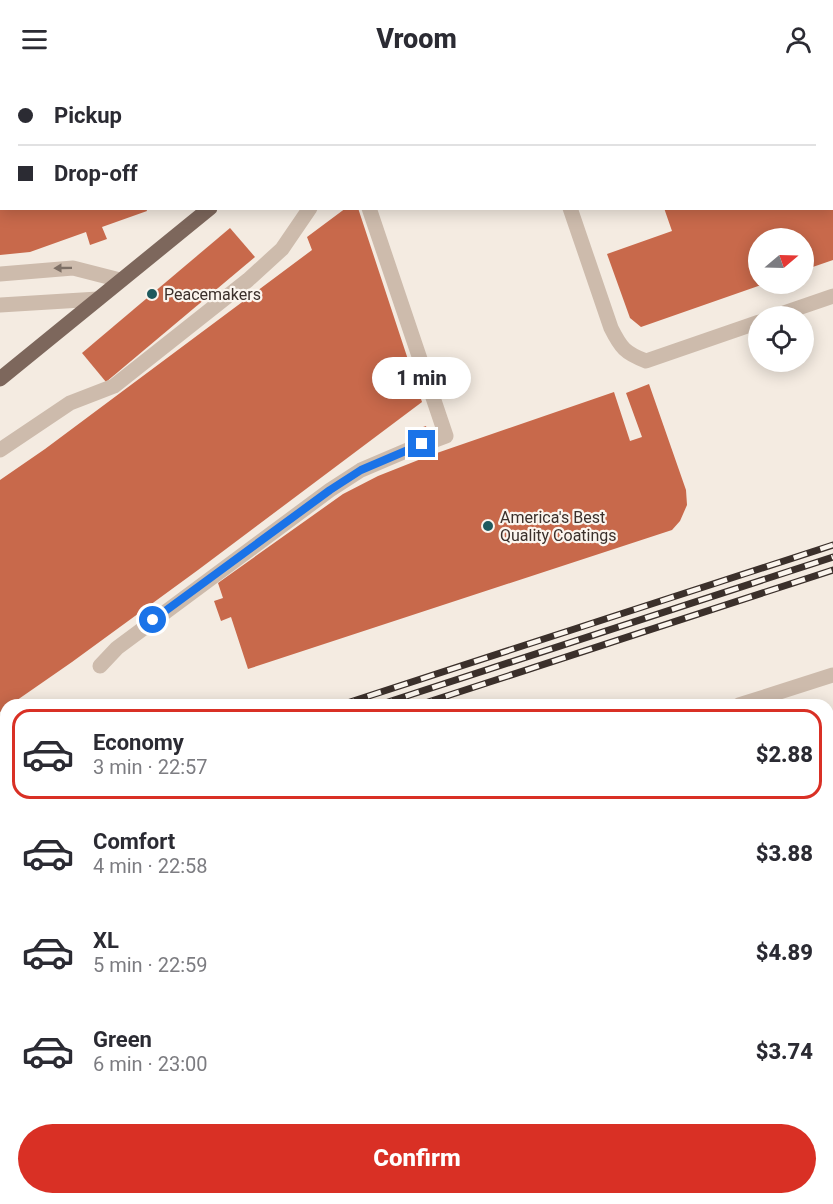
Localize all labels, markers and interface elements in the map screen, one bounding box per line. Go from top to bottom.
icon: menu [18,23,51,56]
text: Vroom [376,23,457,55]
icon: person [782,23,815,56]
text: Pickup [54,103,122,128]
text: Drop-off [54,161,138,186]
north arrow [748,228,814,294]
map controls [748,228,814,372]
one-way arrow [54,263,73,273]
place label: Peacemakers [164,285,261,304]
marker: Peacemakers [145,287,159,301]
button: locate [748,306,814,372]
callout: 1 min [372,357,472,399]
text: 1 min [396,366,447,390]
route end [408,430,435,457]
place label: America's Best Quality Coatings [500,508,617,545]
marker: America's Best Quality Coatings [481,519,495,533]
route start [139,606,166,633]
icon: car [21,727,75,781]
text: Economy [93,730,184,755]
text: $2.88 [756,742,813,767]
text: 3 min · 22:57 [93,755,208,779]
icon: car [21,826,75,880]
text: Comfort [93,829,175,854]
text: $3.88 [756,841,813,866]
text: 4 min · 22:58 [93,854,208,878]
icon: car [21,925,75,979]
text: XL [93,928,119,953]
text: $4.89 [756,940,813,965]
text: 5 min · 22:59 [93,953,208,977]
icon: car [21,1024,75,1078]
text: Green [93,1027,152,1052]
text: $3.74 [756,1039,813,1064]
text: 6 min · 23:00 [93,1052,208,1076]
button: Confirm [18,1124,816,1193]

